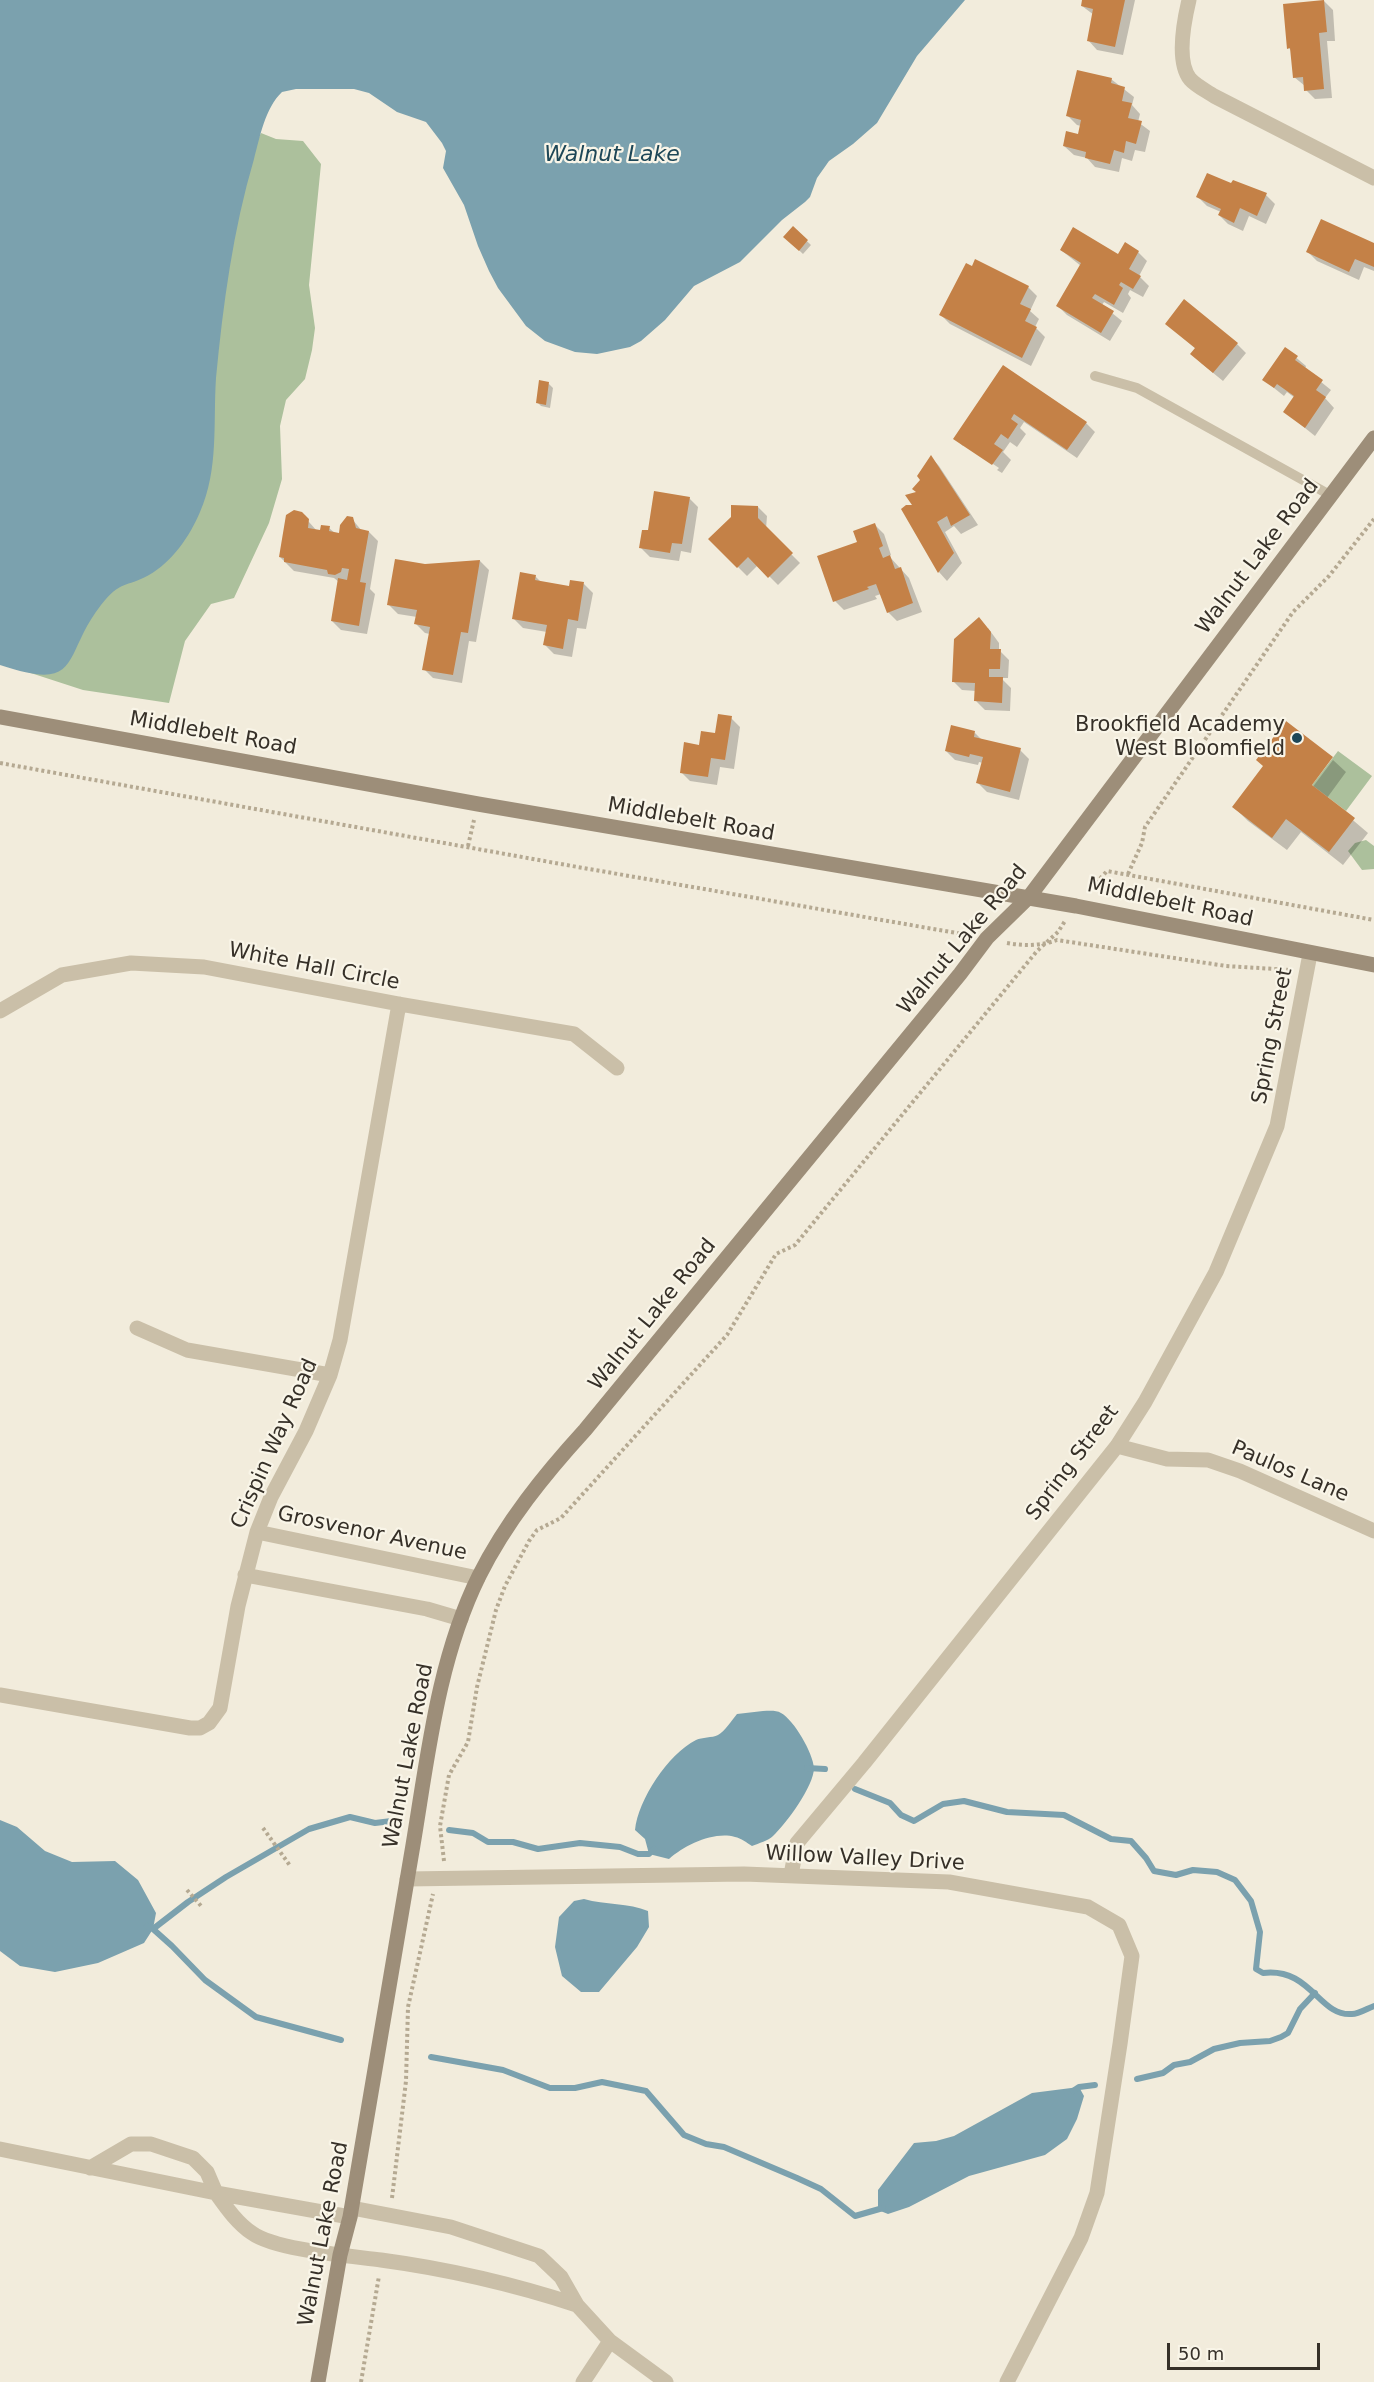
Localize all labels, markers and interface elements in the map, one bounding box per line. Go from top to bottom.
water label: Walnut Lake [544,142,680,168]
street label: Walnut Lake Road [1191,474,1325,640]
street label: Middlebelt Road [128,707,298,761]
place label: Brookfield Academy West Bloomfield [1075,713,1285,763]
marker: Brookfield Academy West Bloomfield [1290,731,1304,745]
street label: Middlebelt Road [606,793,776,847]
street label: Walnut Lake Road [893,860,1033,1020]
street label: Middlebelt Road [1085,873,1255,933]
street label: White Hall Circle [226,938,402,996]
street label: Spring Street [1247,966,1299,1106]
street label: Walnut Lake Road [584,1234,722,1396]
street label: Crispin Way Road [226,1355,324,1533]
street label: Spring Street [1021,1400,1125,1526]
street label: Paulos Lane [1228,1436,1352,1508]
street label: Grosvenor Avenue [275,1502,469,1566]
street label: Walnut Lake Road [379,1661,439,1851]
street label: Willow Valley Drive [765,1841,965,1877]
street label: Walnut Lake Road [294,2139,354,2329]
scale bar [1170,2331,1323,2369]
text: 50 m [1178,2343,1224,2364]

